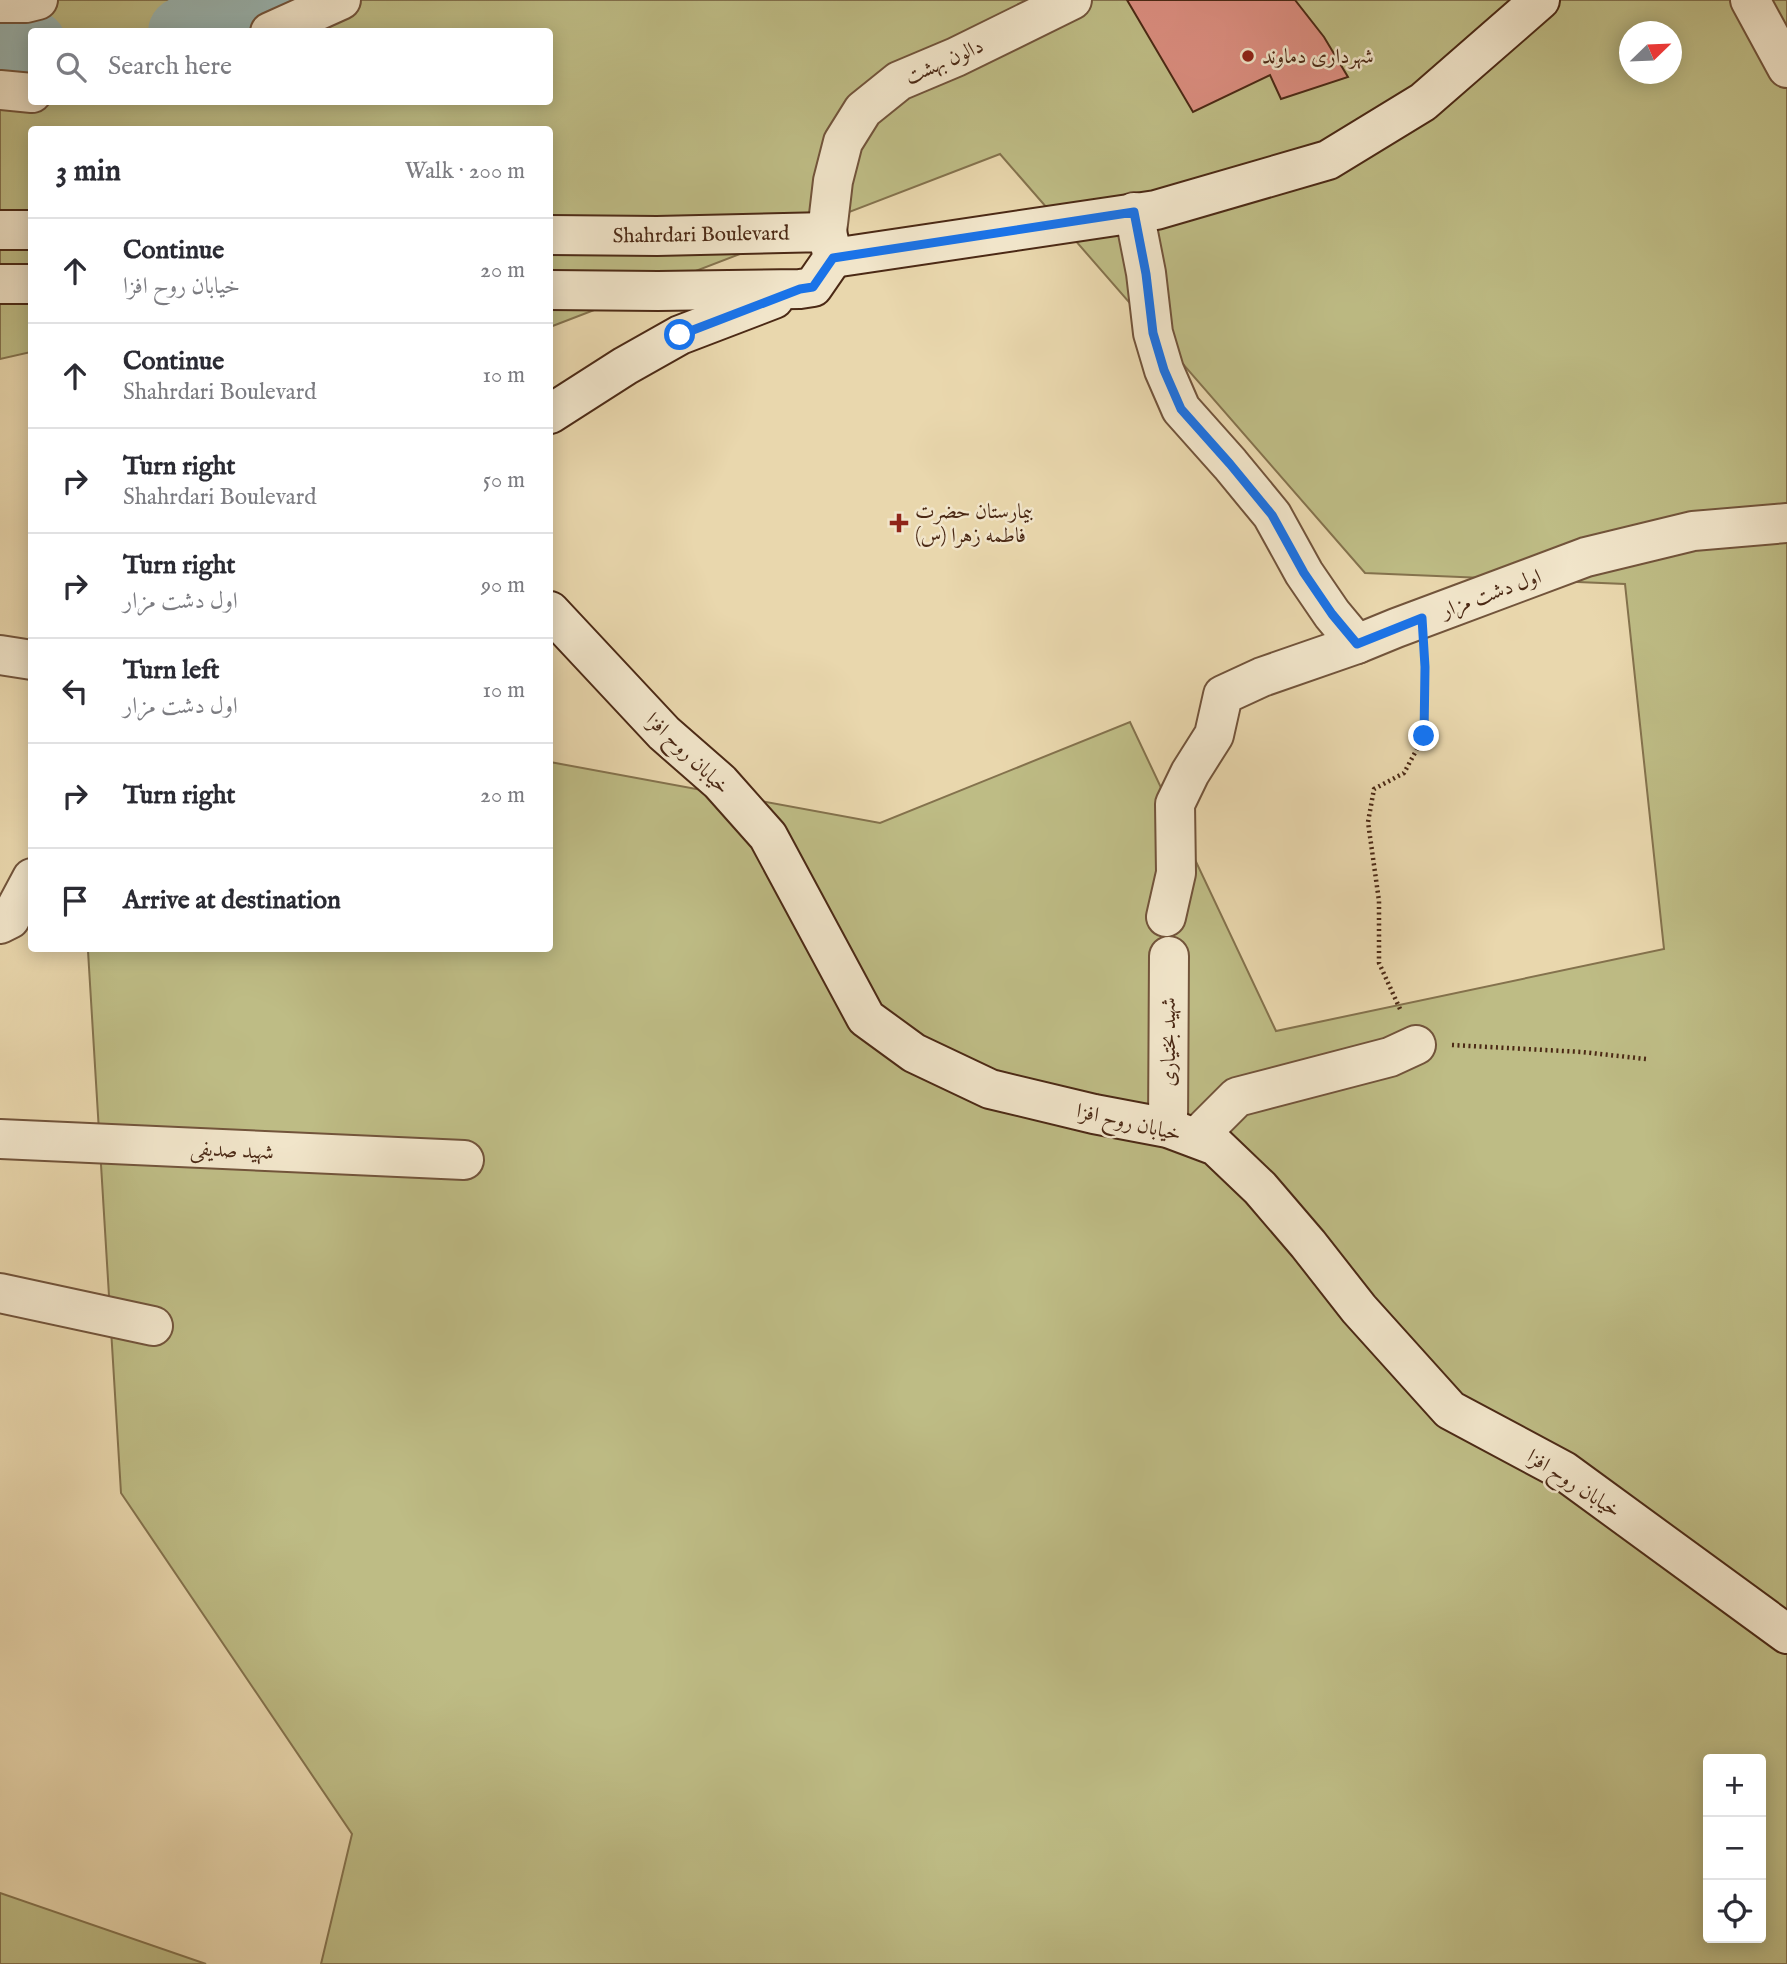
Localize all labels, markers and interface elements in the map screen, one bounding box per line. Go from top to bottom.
north arrow [1619,21,1682,84]
search box [28,28,553,105]
street label: دالون بهشت [901,33,988,92]
place label: شهرداری دماوند [1262,44,1374,71]
icon: search [52,48,90,86]
marker: شهرداری دماوند [1240,48,1256,64]
text: Search here [108,50,232,83]
text: 3 min [56,153,121,191]
text: Walk · 200 m [405,157,525,186]
street label: Shahrdari Boulevard [612,220,790,251]
text: Continue [123,234,224,267]
icon: ahead [56,252,94,290]
text: 20 m [480,256,525,285]
text: خیابان روح افزا [123,272,240,301]
route start [664,319,695,350]
text: Continue [123,345,224,378]
icon: ahead [56,357,94,395]
text: 10 m [482,361,525,390]
text: Shahrdari Boulevard [123,378,316,407]
text: Turn right [123,450,236,483]
icon: right [56,462,94,500]
text: 50 m [483,466,525,495]
text: Shahrdari Boulevard [123,483,316,512]
place label: بیمارستان حضرت فاطمه زهرا (س) [915,499,1034,550]
marker: بیمارستان حضرت فاطمه زهرا (س) [889,513,909,533]
text: Turn right [123,549,236,582]
street label: اول دشت مزار [1436,564,1545,626]
icon: right [56,567,94,605]
text: 90 m [481,571,525,600]
text: اول دشت مزار [123,587,238,616]
text: Turn left [123,654,220,687]
icon: left [56,672,94,710]
text: 10 m [482,676,525,705]
text: اول دشت مزار [123,692,238,721]
street label: خیابان روح افزا [636,707,735,804]
route end [1408,720,1439,751]
icon: right [56,777,94,815]
text: Turn right [123,779,236,812]
text: 20 m [480,781,525,810]
icon: arrive [56,882,94,920]
text: Arrive at destination [123,884,341,917]
street label: شهید بختیاری [1156,997,1183,1087]
street label: خیابان روح افزا [1073,1098,1184,1153]
street label: شهید صدیفی [189,1136,275,1167]
street label: خیابان روح افزا [1519,1444,1625,1528]
map controls [1703,1754,1766,1943]
button: + [1703,1754,1766,1817]
button: − [1703,1817,1766,1880]
button: locate [1703,1880,1766,1943]

